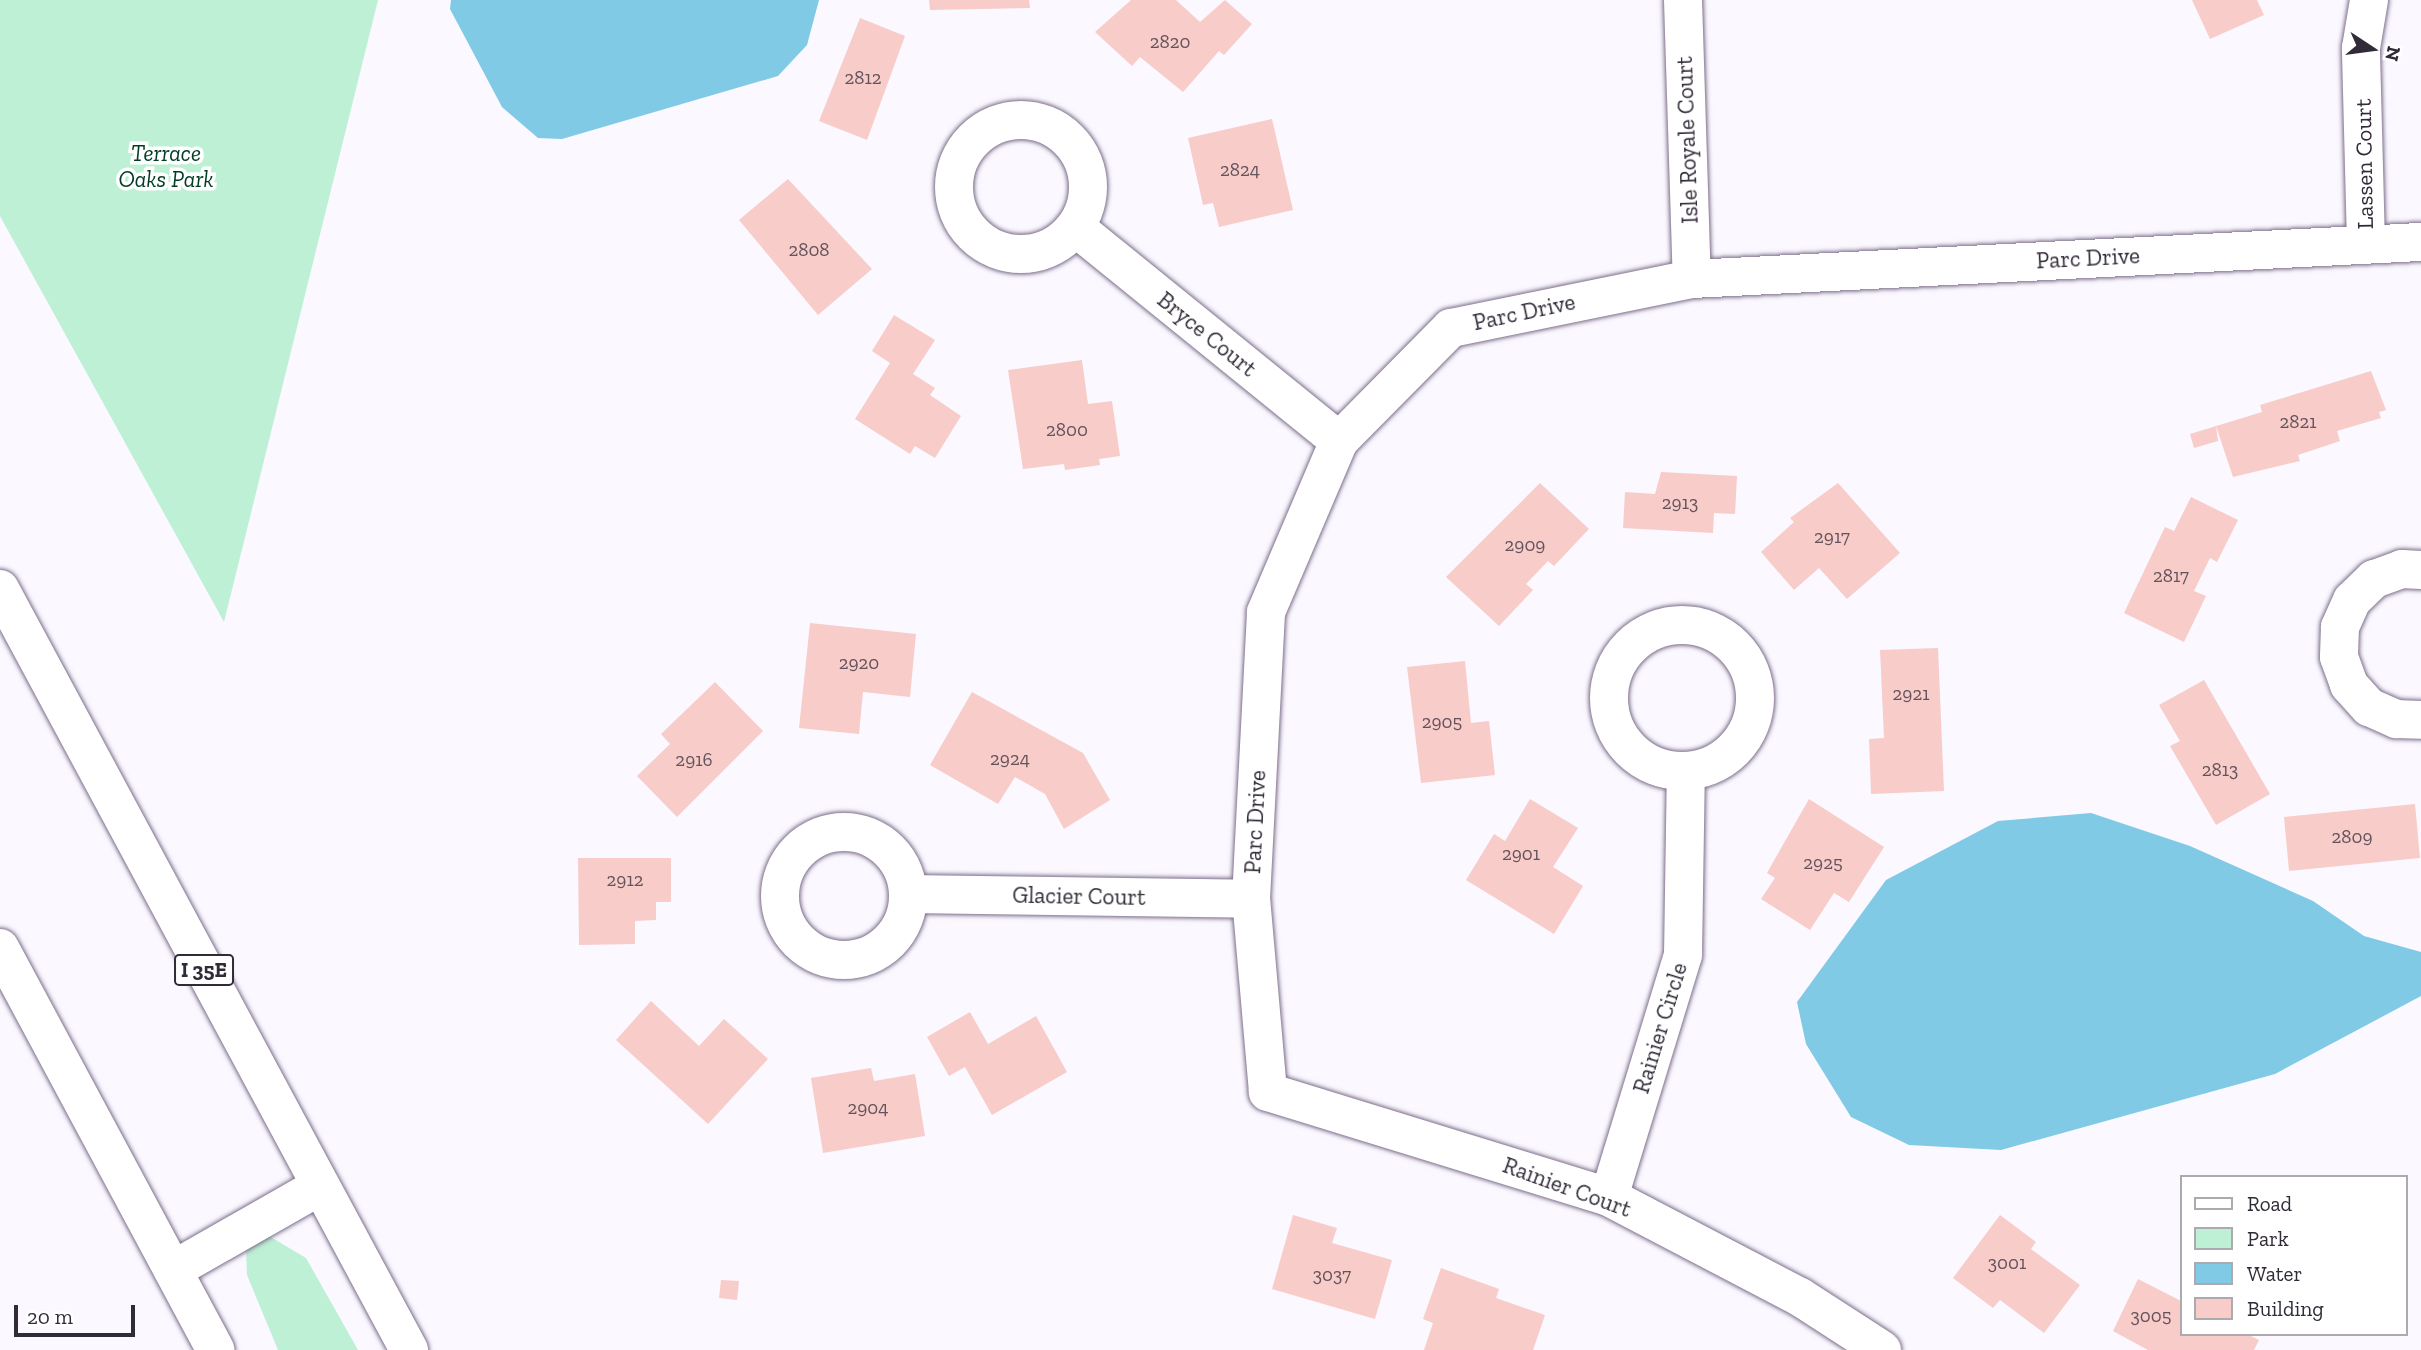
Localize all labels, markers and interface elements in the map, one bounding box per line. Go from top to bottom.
north arrow [2337,14,2407,84]
house number: 2820 [1150,31,1190,53]
text: N [2380,44,2406,63]
street label: Isle Royale Court [1670,56,1704,224]
house number: 2812 [844,67,882,89]
street label: Lassen Court [2349,98,2379,230]
park label: Terrace Oaks Park [118,139,214,193]
house number: 2824 [1220,159,1260,181]
house number: 2808 [788,239,830,261]
street label: Parc Drive [2035,242,2141,274]
street label: Bryce Court [1152,286,1262,382]
street label: Parc Drive [1470,288,1578,336]
house number: 2821 [2279,411,2317,433]
house number: 2800 [1046,419,1088,441]
house number: 2913 [1662,492,1698,514]
house number: 2917 [1814,526,1850,548]
house number: 2909 [1505,534,1545,556]
house number: 2817 [2153,565,2189,587]
house number: 2920 [839,652,879,674]
house number: 2921 [1893,683,1929,705]
house number: 2905 [1422,711,1462,733]
house number: 2924 [990,748,1030,770]
house number: 2916 [675,749,713,771]
house number: 2813 [2202,759,2238,781]
street label: Parc Drive [1239,769,1271,875]
house number: 2809 [2331,826,2373,848]
house number: 2901 [1502,843,1540,865]
house number: 2925 [1803,852,1843,874]
house number: 2912 [607,869,643,891]
street label: Glacier Court [1012,881,1146,911]
road number: I 35E [172,953,235,988]
street label: Rainier Circle [1627,959,1693,1097]
house number: 2904 [847,1097,889,1119]
street label: Rainier Court [1499,1151,1635,1223]
legend [2180,1175,2407,1336]
text: Road [2247,1191,2292,1216]
text: Park [2247,1226,2289,1251]
house number: 3001 [1988,1252,2026,1274]
text: Water [2247,1261,2302,1286]
house number: 3037 [1313,1264,1351,1286]
scale bar [18,1290,138,1334]
text: Building [2247,1296,2324,1321]
text: 20 m [27,1304,73,1329]
house number: 3005 [2131,1305,2171,1327]

